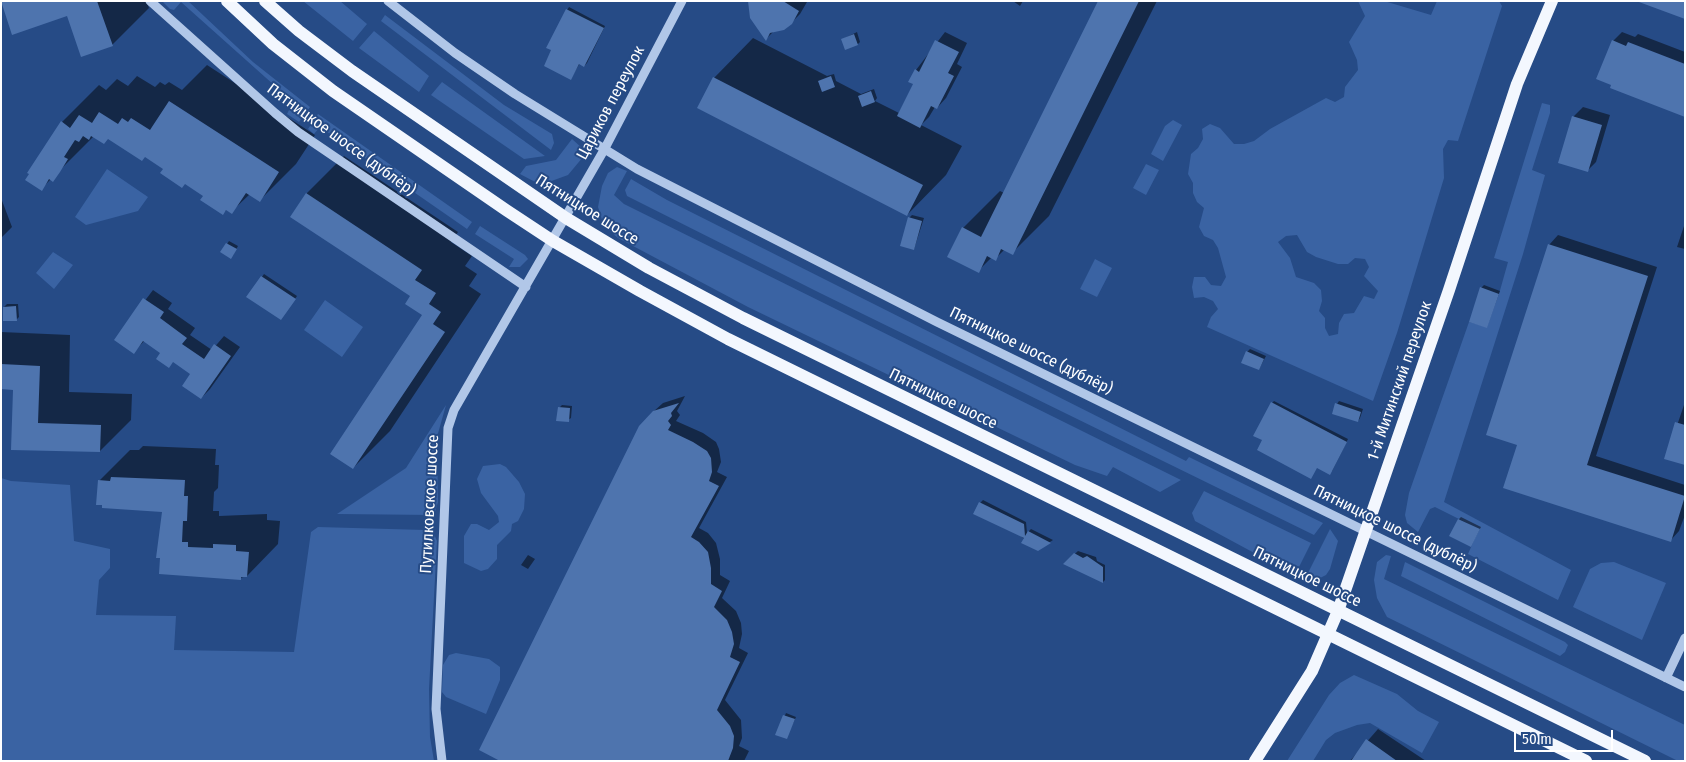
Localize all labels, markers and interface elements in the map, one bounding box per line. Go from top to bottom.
street label: Цариков переулок [573,43,649,163]
street label: Пятницкое шоссе (дублёр) [263,80,419,200]
street label: Пятницкое шоссе [532,171,642,249]
street label: 1-й Митинский переулок [1364,299,1436,463]
street label: Пятницкое шоссе (дублёр) [946,303,1116,399]
street label: Пятницкое шоссе [886,365,1000,433]
street label: Путилковское шоссе [417,434,443,574]
street label: Пятницкое шоссе (дублёр) [1310,481,1480,577]
street label: Пятницкое шоссе [1250,543,1364,611]
scale bar [1516,720,1615,752]
text: 50 m [1522,730,1552,748]

